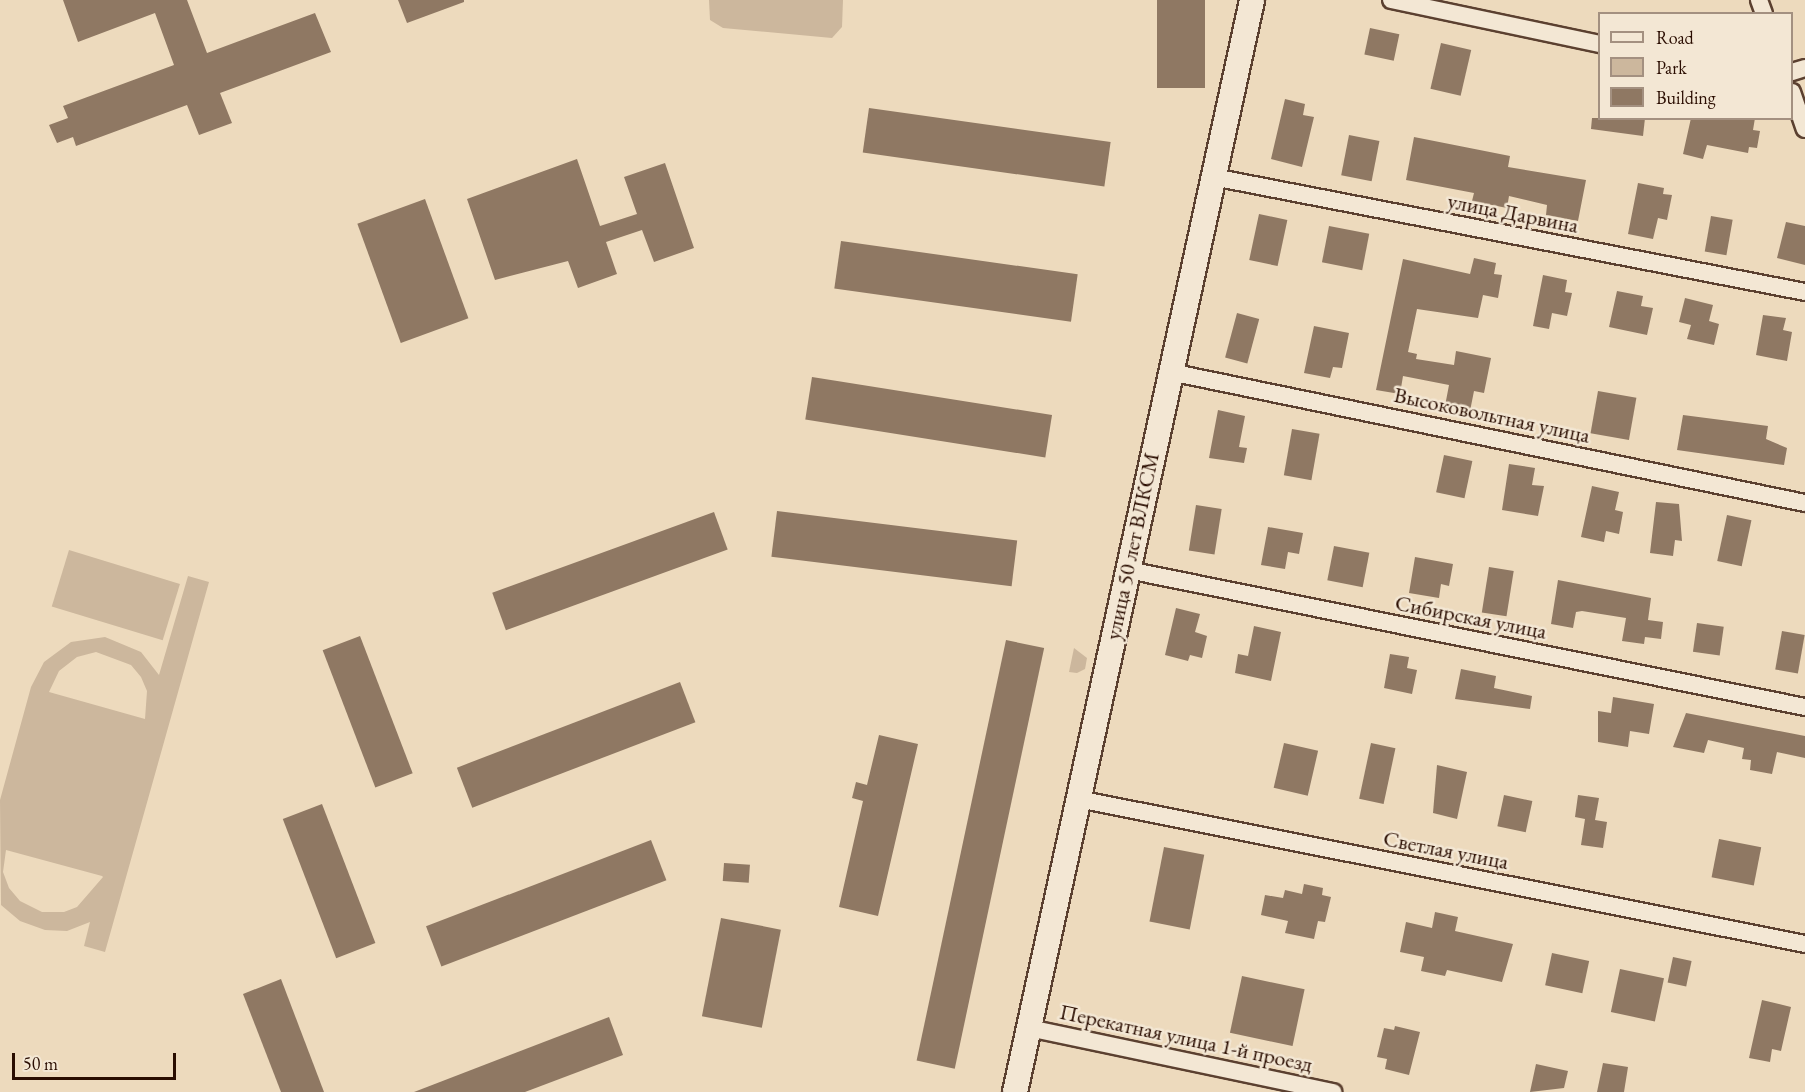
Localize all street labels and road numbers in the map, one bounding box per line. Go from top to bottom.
street label: улица Дарвина [1445,187,1581,239]
street label: Высоковольтная улица [1392,381,1592,449]
street label: улица 50 лет ВЛКСМ [1099,450,1165,642]
street label: Сибирская улица [1393,589,1549,645]
street label: Светлая улица [1381,825,1511,875]
street label: Перекатная улица 1-й проезд [1057,998,1315,1078]

